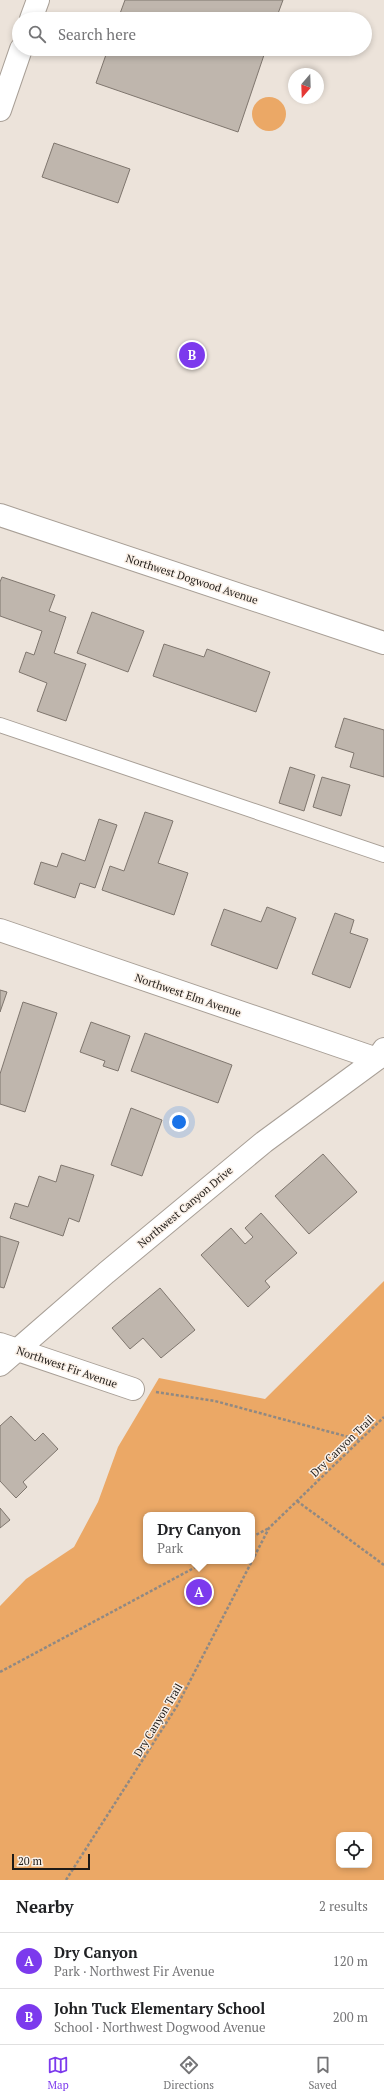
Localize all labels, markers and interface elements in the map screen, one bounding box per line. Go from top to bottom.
search box [12,12,372,56]
icon: search [26,23,48,45]
text: Search here [58,24,136,44]
north arrow [288,68,324,104]
pin: B [179,340,205,370]
street label: Northwest Dogwood Avenue [124,551,260,607]
street label: Northwest Elm Avenue [133,970,243,1020]
your location [169,1112,189,1132]
street label: Northwest Canyon Drive [135,1163,236,1251]
street label: Northwest Fir Avenue [15,1343,120,1391]
street label: Dry Canyon Trail [307,1412,377,1480]
popup [143,1512,255,1564]
text: Dry Canyon [157,1519,241,1539]
text: Park [157,1539,183,1557]
pin: A [186,1577,212,1607]
street label: Dry Canyon Trail [131,1681,185,1759]
map controls [336,1832,372,1868]
button: locate [336,1832,372,1868]
scale bar [12,1852,90,1871]
text: 20 m [18,1854,42,1868]
text: Nearby [16,1895,74,1918]
text: 2 results [319,1897,368,1915]
text: Dry Canyon [54,1942,138,1962]
text: A [24,1952,34,1970]
text: 120 m [333,1952,368,1970]
text: Park · Northwest Fir Avenue [54,1962,215,1980]
text: John Tuck Elementary School [54,1998,265,2018]
text: B [25,2008,33,2026]
text: 200 m [333,2008,368,2026]
text: School · Northwest Dogwood Avenue [54,2018,266,2036]
tab: Map [47,2054,69,2092]
tab: Directions [163,2054,214,2092]
tab: Saved [308,2054,337,2092]

